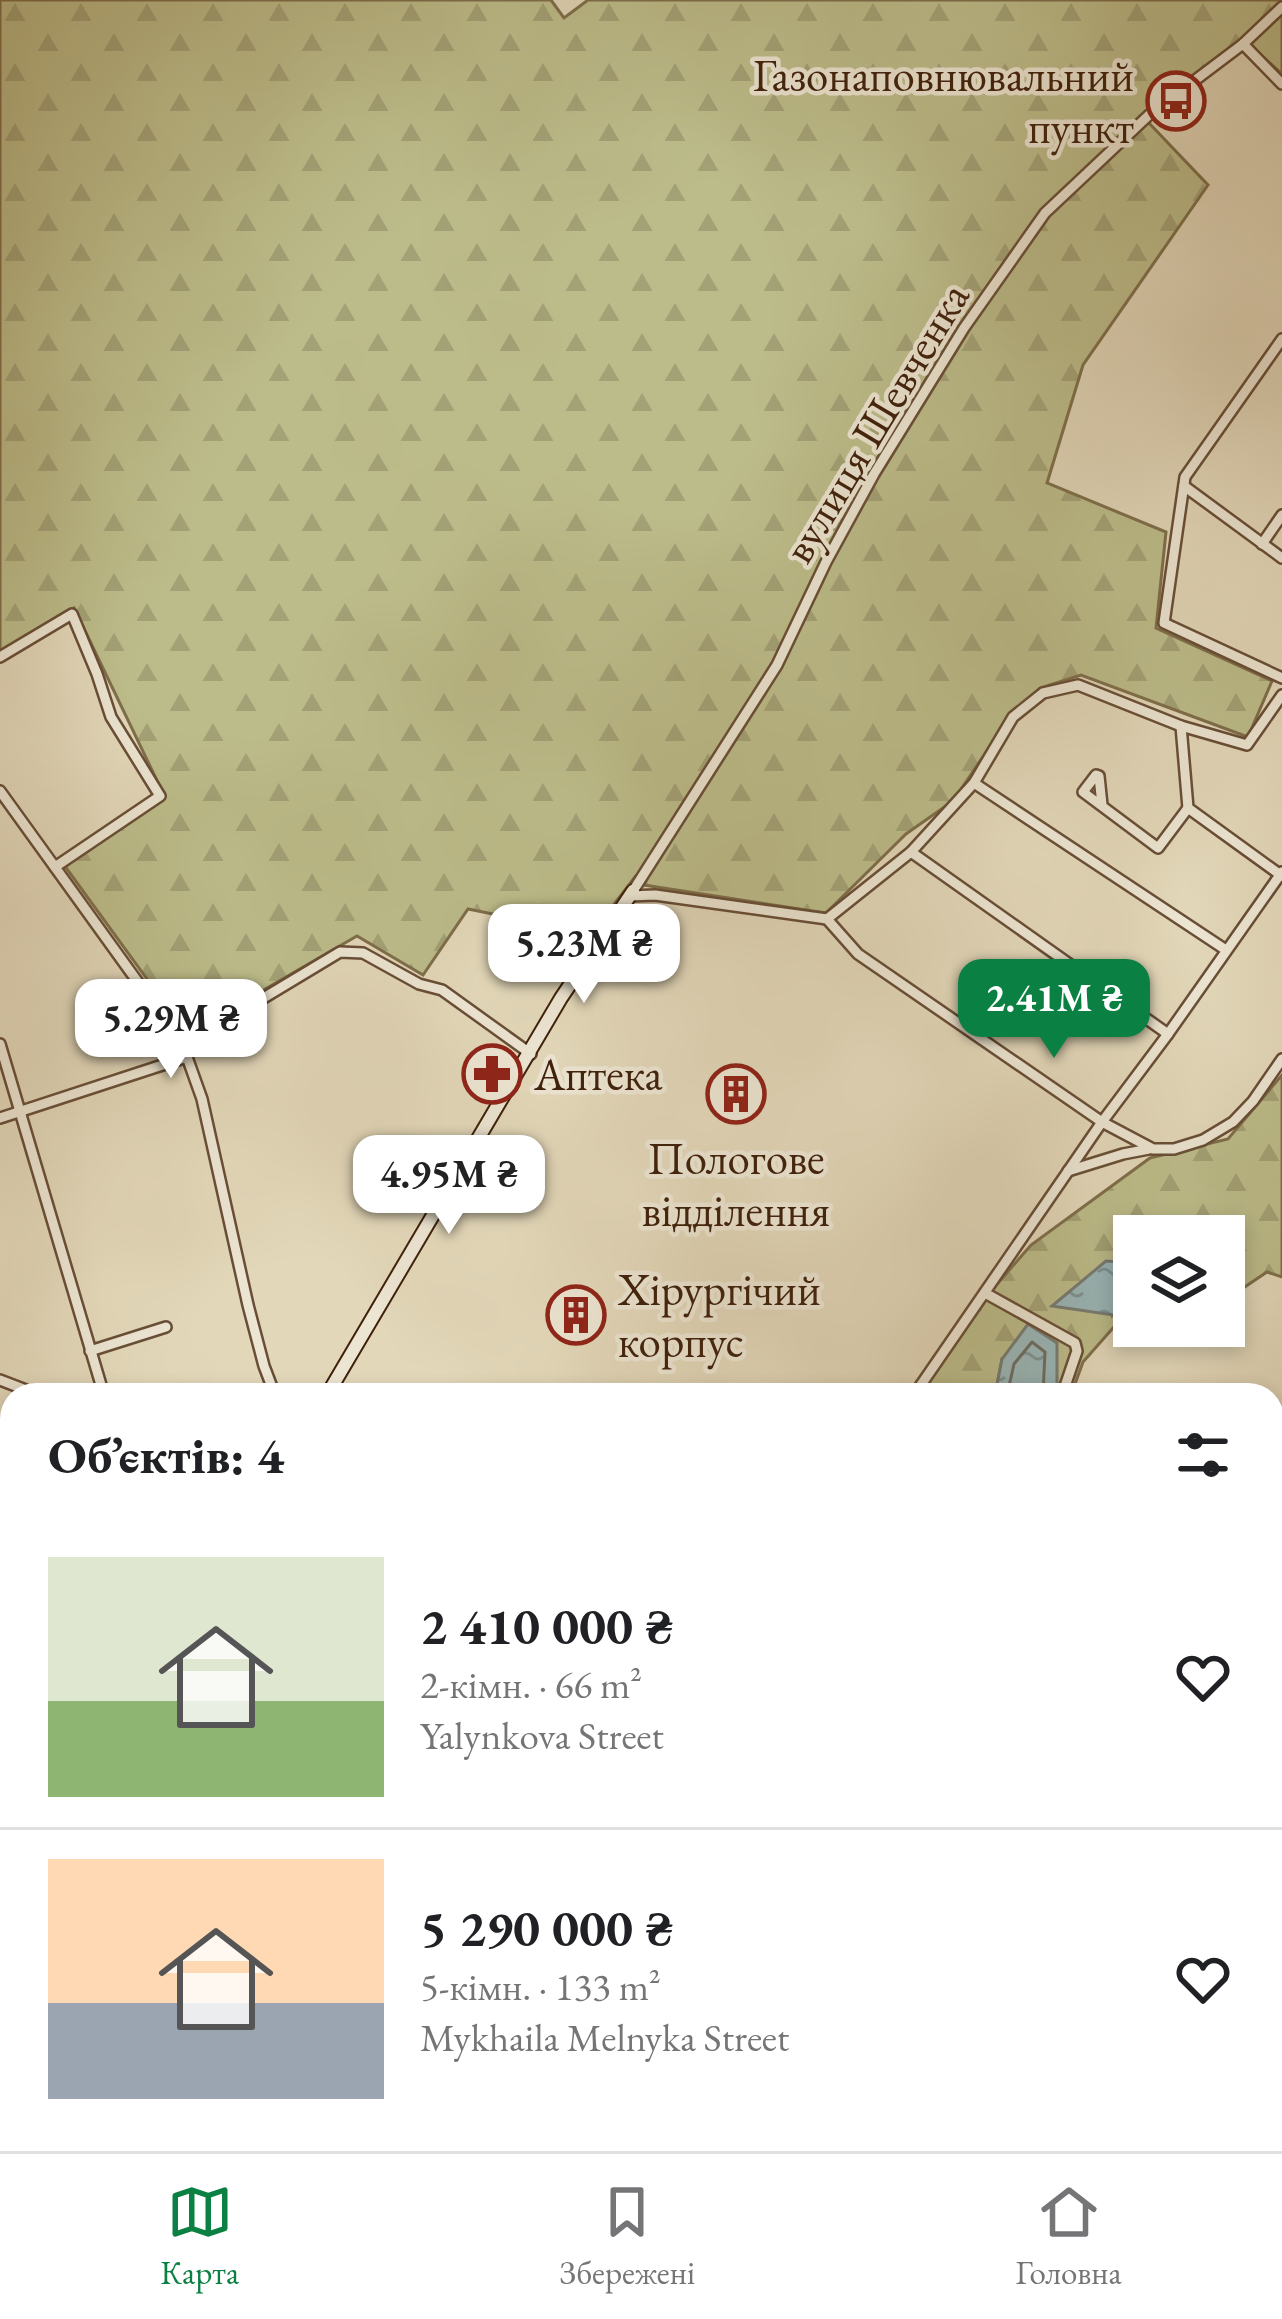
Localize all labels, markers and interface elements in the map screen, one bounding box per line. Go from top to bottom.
place label: Газонаповнювальний пункт [753,46,1134,156]
bus stop icon: Газонаповнювальний пункт [1145,70,1207,132]
street label: вулиця Шевченка [768,271,982,573]
pin: 5.23M ₴ [473,904,695,1006]
text: 5.23M ₴ [515,917,653,968]
pin: 2.41M ₴ [943,959,1165,1061]
text: 2.41M ₴ [985,972,1123,1023]
pin: 5.29M ₴ [60,979,282,1081]
text: 5.29M ₴ [102,992,240,1043]
pharmacy icon: Аптека [461,1043,523,1105]
place label: Аптека [533,1045,663,1103]
building icon: Пологове відділення [705,1063,767,1125]
place label: Пологове відділення [642,1129,830,1239]
pin: 4.95M ₴ [338,1135,560,1237]
text: 4.95M ₴ [380,1148,518,1199]
map controls [1113,1215,1245,1347]
button: layers [1113,1215,1245,1347]
place label: Хірургічий корпус [617,1260,821,1370]
building icon: Хірургічий корпус [545,1284,607,1346]
text: Об’єктів: 4 [48,1422,284,1488]
icon: filters [1170,1422,1236,1488]
text: 2 410 000 ₴ [420,1593,673,1659]
icon: home [144,1605,288,1749]
icon: heart [1170,1644,1236,1710]
text: 2-кімн. · 66 m² [420,1659,642,1710]
text: Yalynkova Street [420,1710,664,1761]
text: 5 290 000 ₴ [420,1895,673,1961]
icon: home [144,1907,288,2051]
icon: heart [1170,1946,1236,2012]
text: 5-кімн. · 133 m² [420,1961,661,2012]
text: Mykhaila Melnyka Street [420,2012,789,2063]
tab: Карта [160,2179,239,2294]
tab: Збережені [560,2179,695,2294]
tab: Головна [1016,2179,1122,2294]

